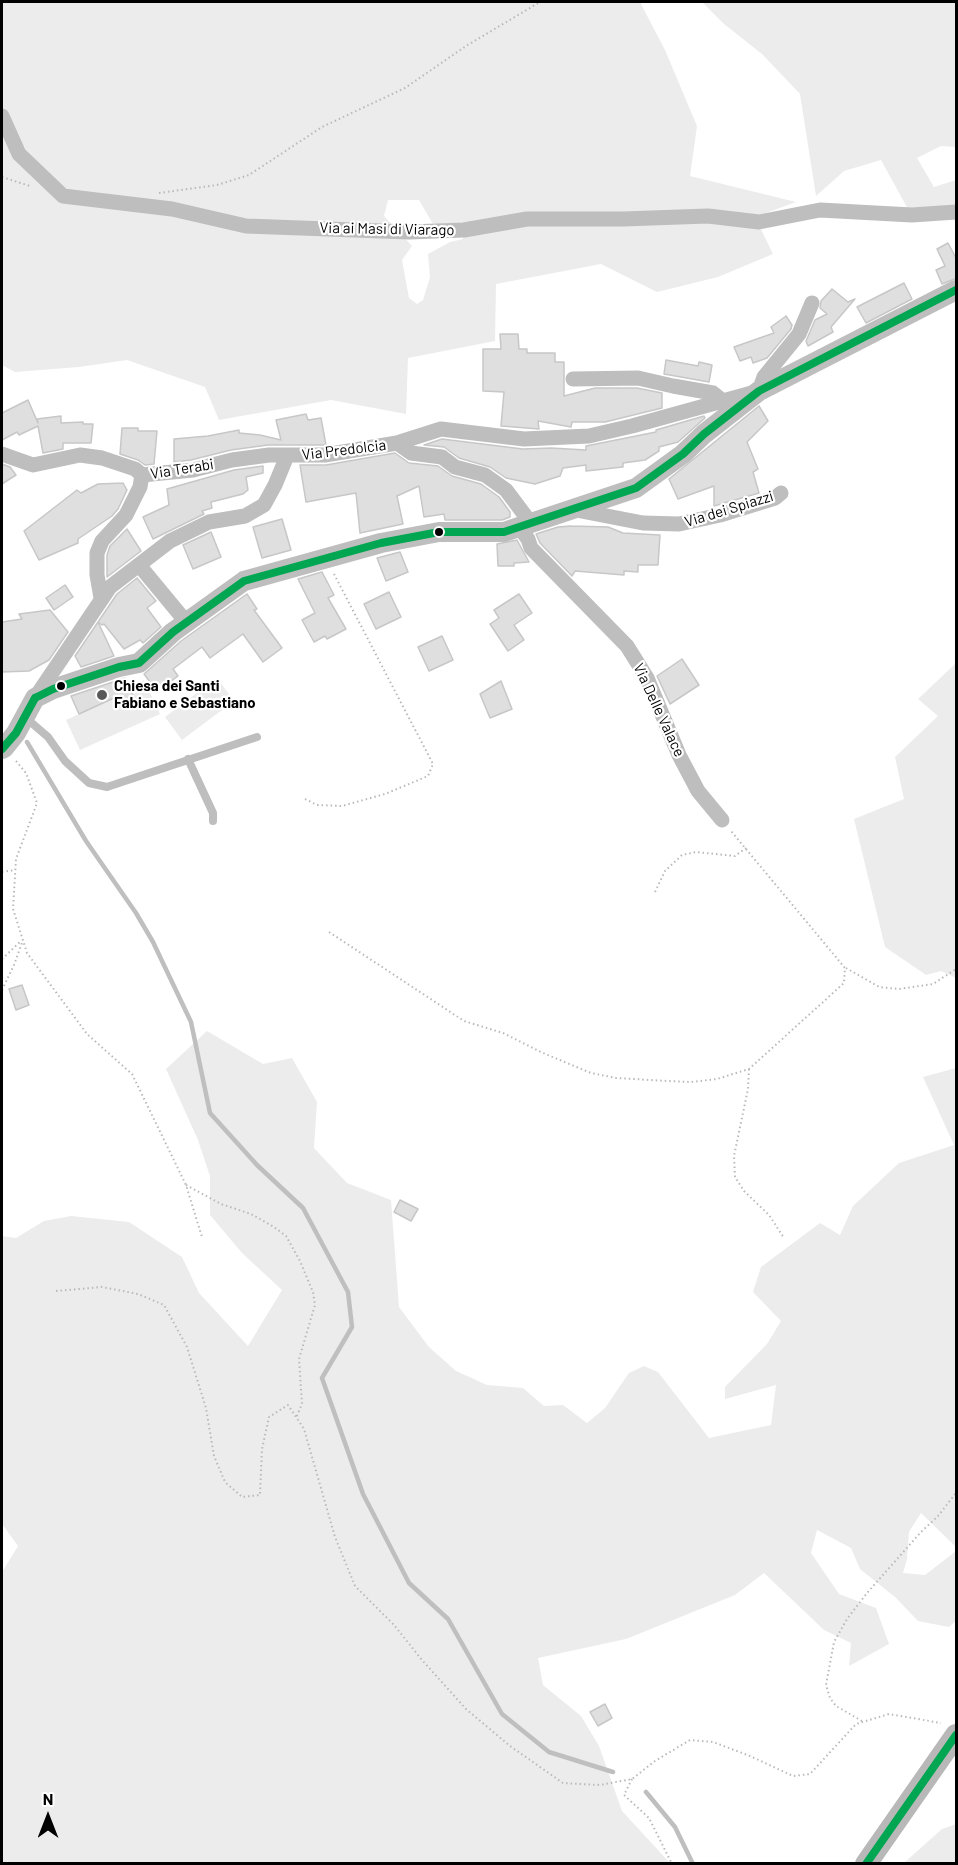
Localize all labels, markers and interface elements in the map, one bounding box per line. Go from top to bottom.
street label: Via ai Masi di Viarago [319,219,455,239]
street label: Via Predolcia [301,436,387,464]
street label: Via Terabi [149,455,215,483]
street label: Via dei Spiazzi [682,487,776,531]
unlabelled marker [433,526,445,538]
street label: Via Delle Valace [629,660,689,760]
place label: Chiesa dei Santi Fabiano e Sebastiano [114,677,256,712]
unlabelled marker [55,680,67,692]
marker: Chiesa dei Santi Fabiano e Sebastiano [95,688,109,702]
north arrow [18,1787,78,1847]
text: N [43,1789,53,1808]

